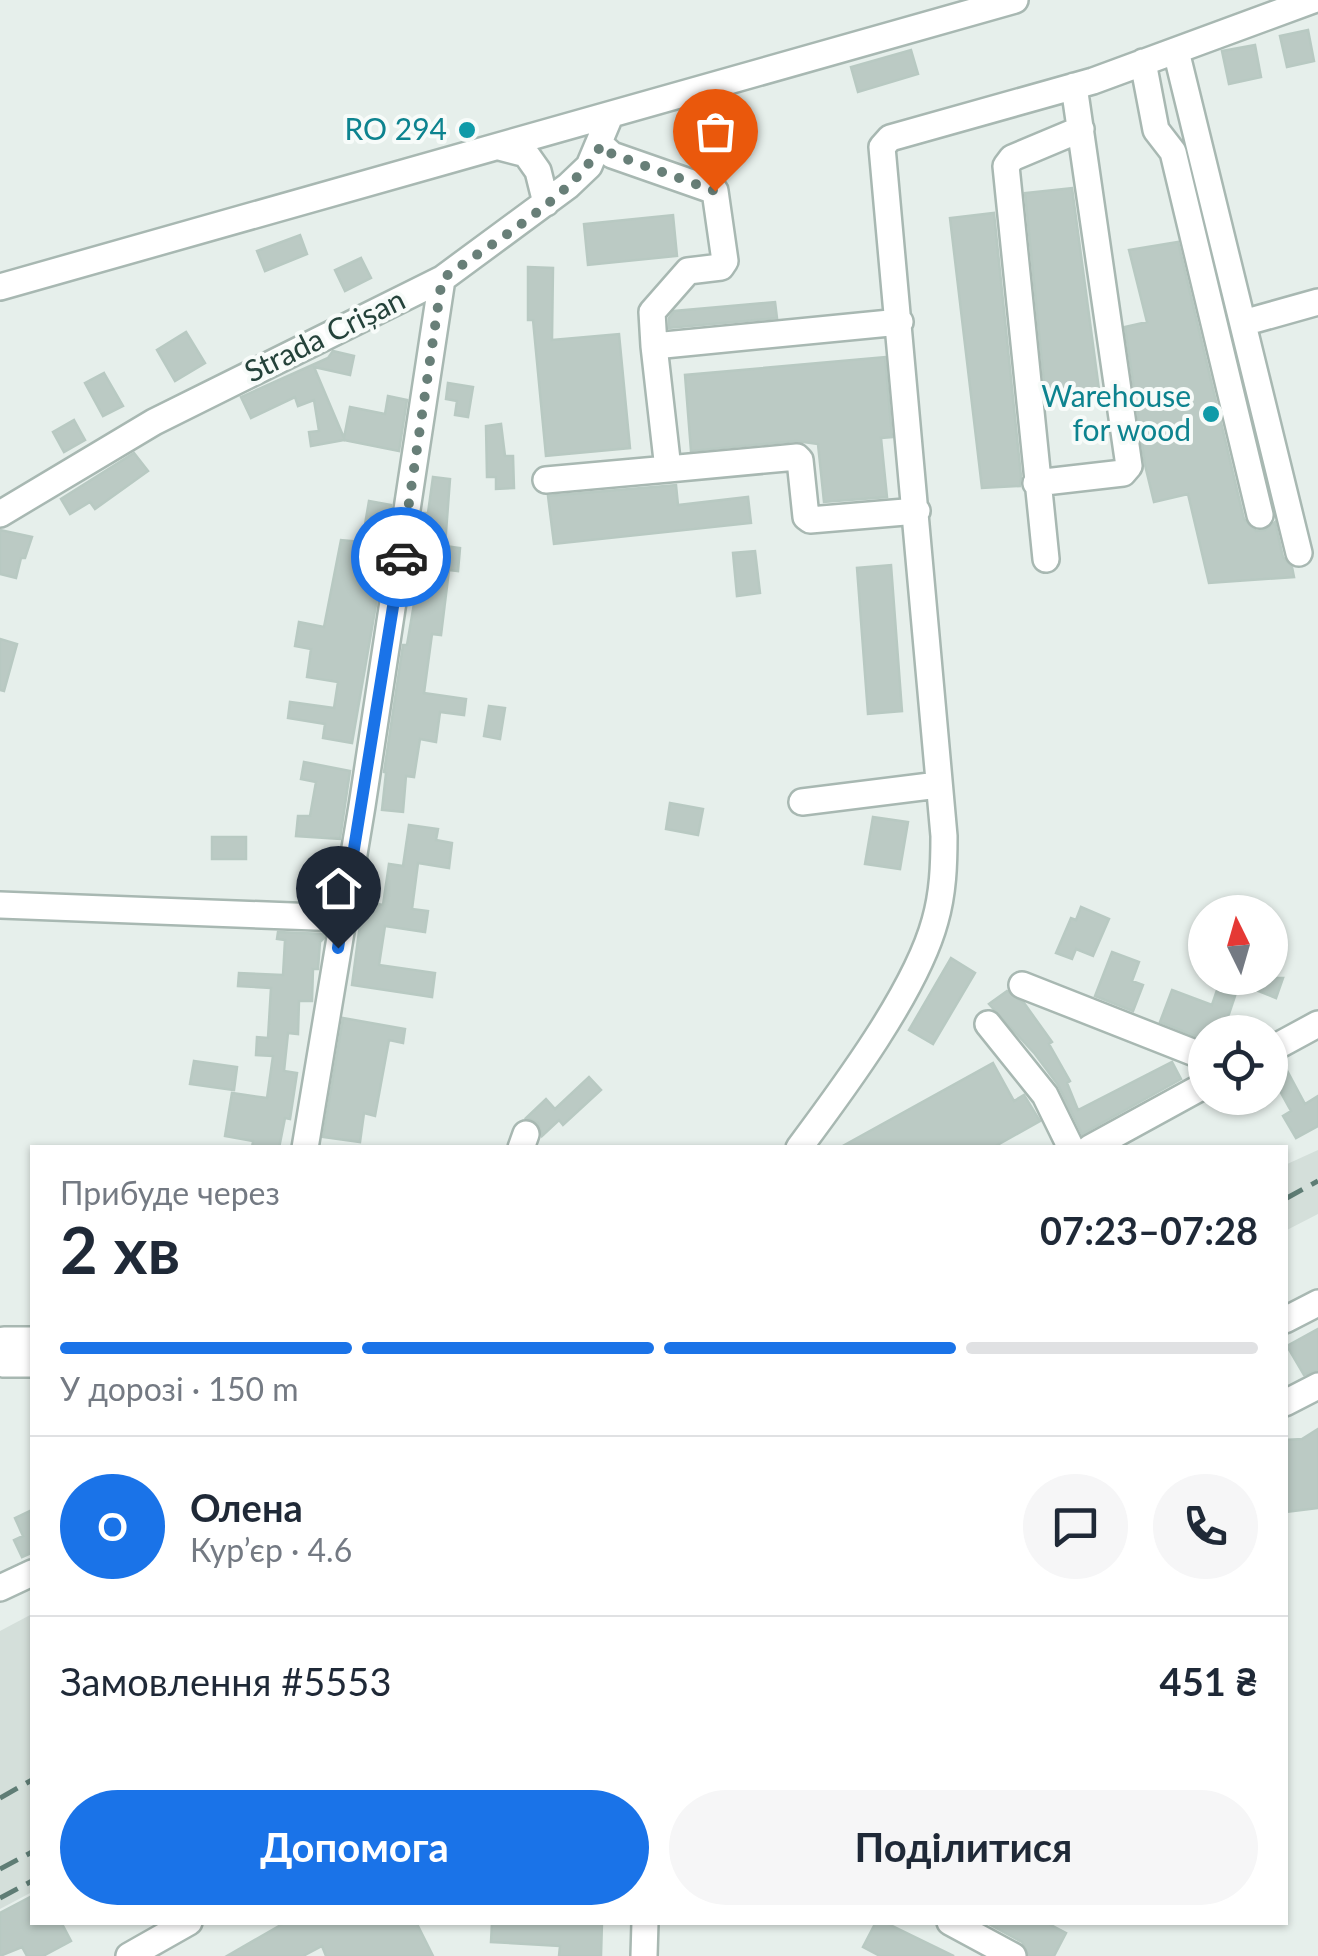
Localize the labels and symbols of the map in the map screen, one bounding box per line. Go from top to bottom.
pin [673,89,758,192]
place label: RO 294 [345,110,447,146]
marker: RO 294 [456,119,478,141]
street label: Strada Crișan [238,280,410,389]
place label: Warehouse for wood [1041,377,1191,447]
marker: Warehouse for wood [1200,403,1222,425]
courier [351,507,451,607]
pin [296,846,381,949]
north arrow [1188,895,1288,995]

